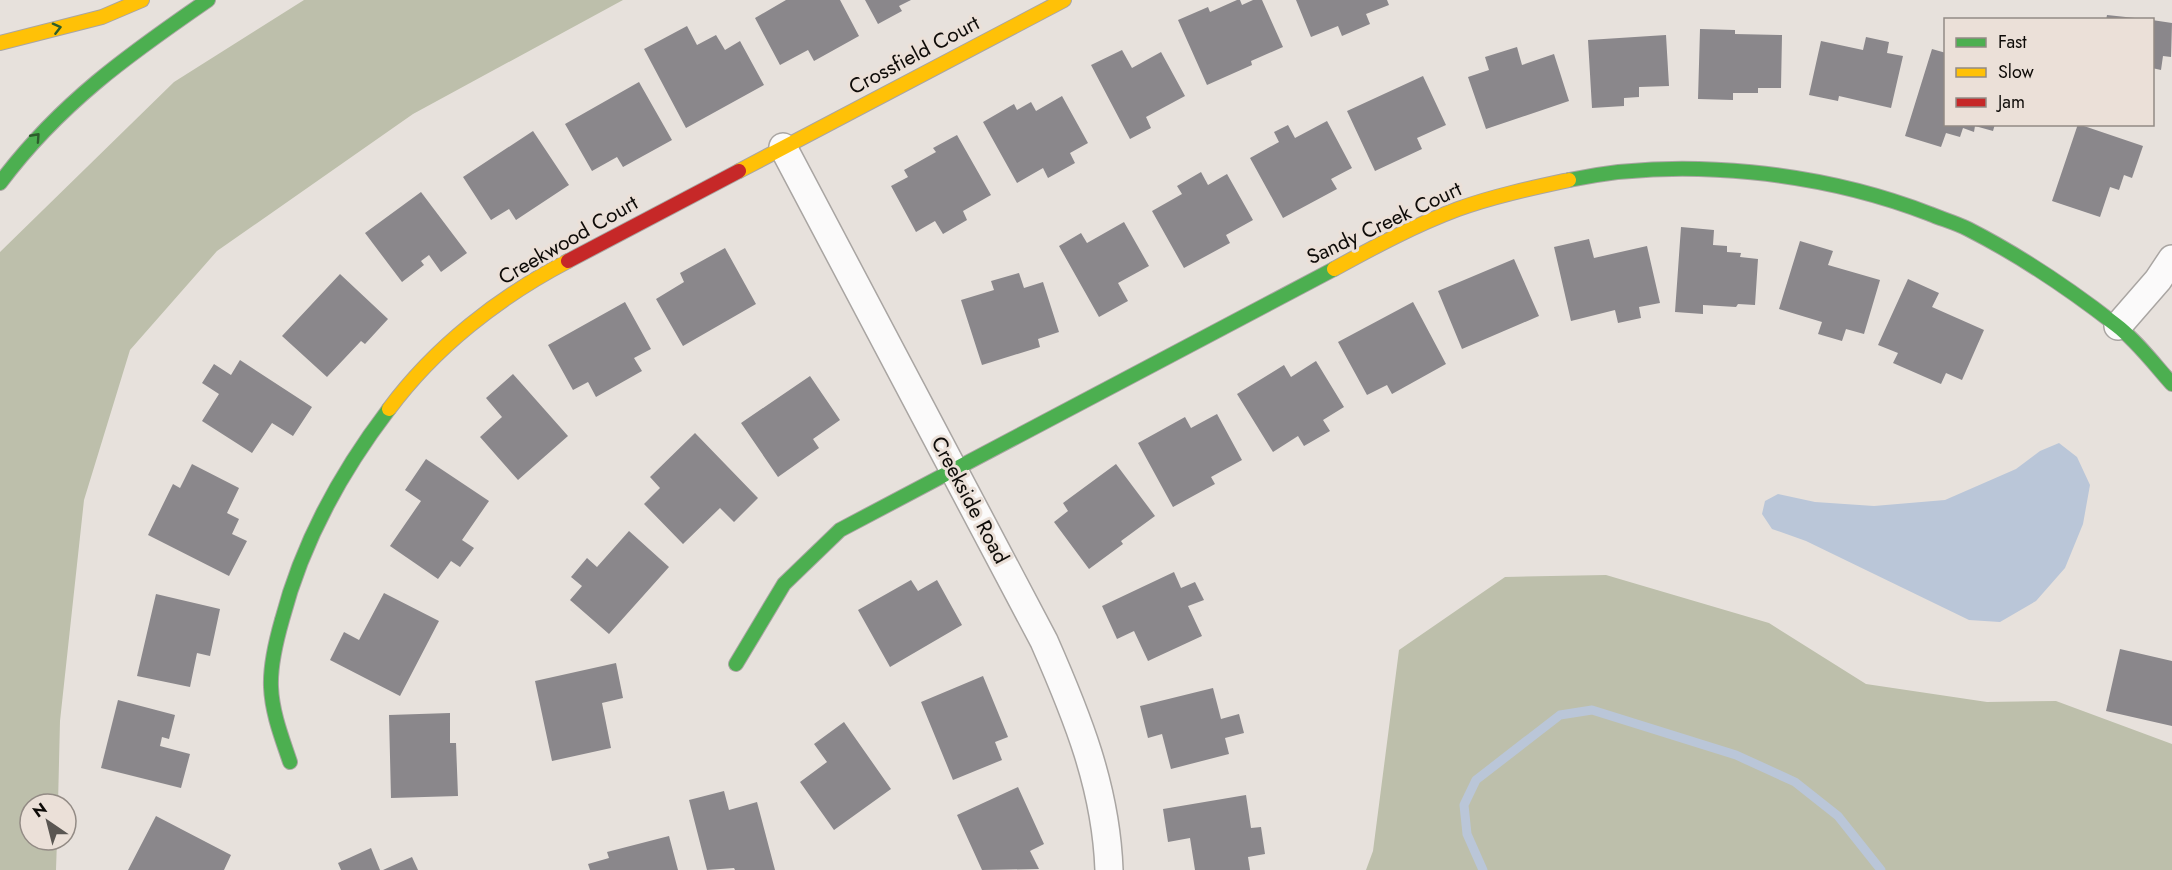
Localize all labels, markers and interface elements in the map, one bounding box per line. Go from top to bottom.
street label: Crossfield Court [843,8,985,102]
legend [1944,18,2154,126]
one-way arrow [52,23,62,36]
text: Fast [1998,29,2027,55]
text: Slow [1998,59,2035,85]
text: Jam [1996,89,2025,115]
one-way arrow [29,133,40,144]
street label: Sandy Creek Court [1302,174,1466,272]
street label: Creekwood Court [493,188,643,292]
street label: Creekside Road [924,431,1016,569]
north arrow [18,792,78,852]
text: N [28,797,51,823]

